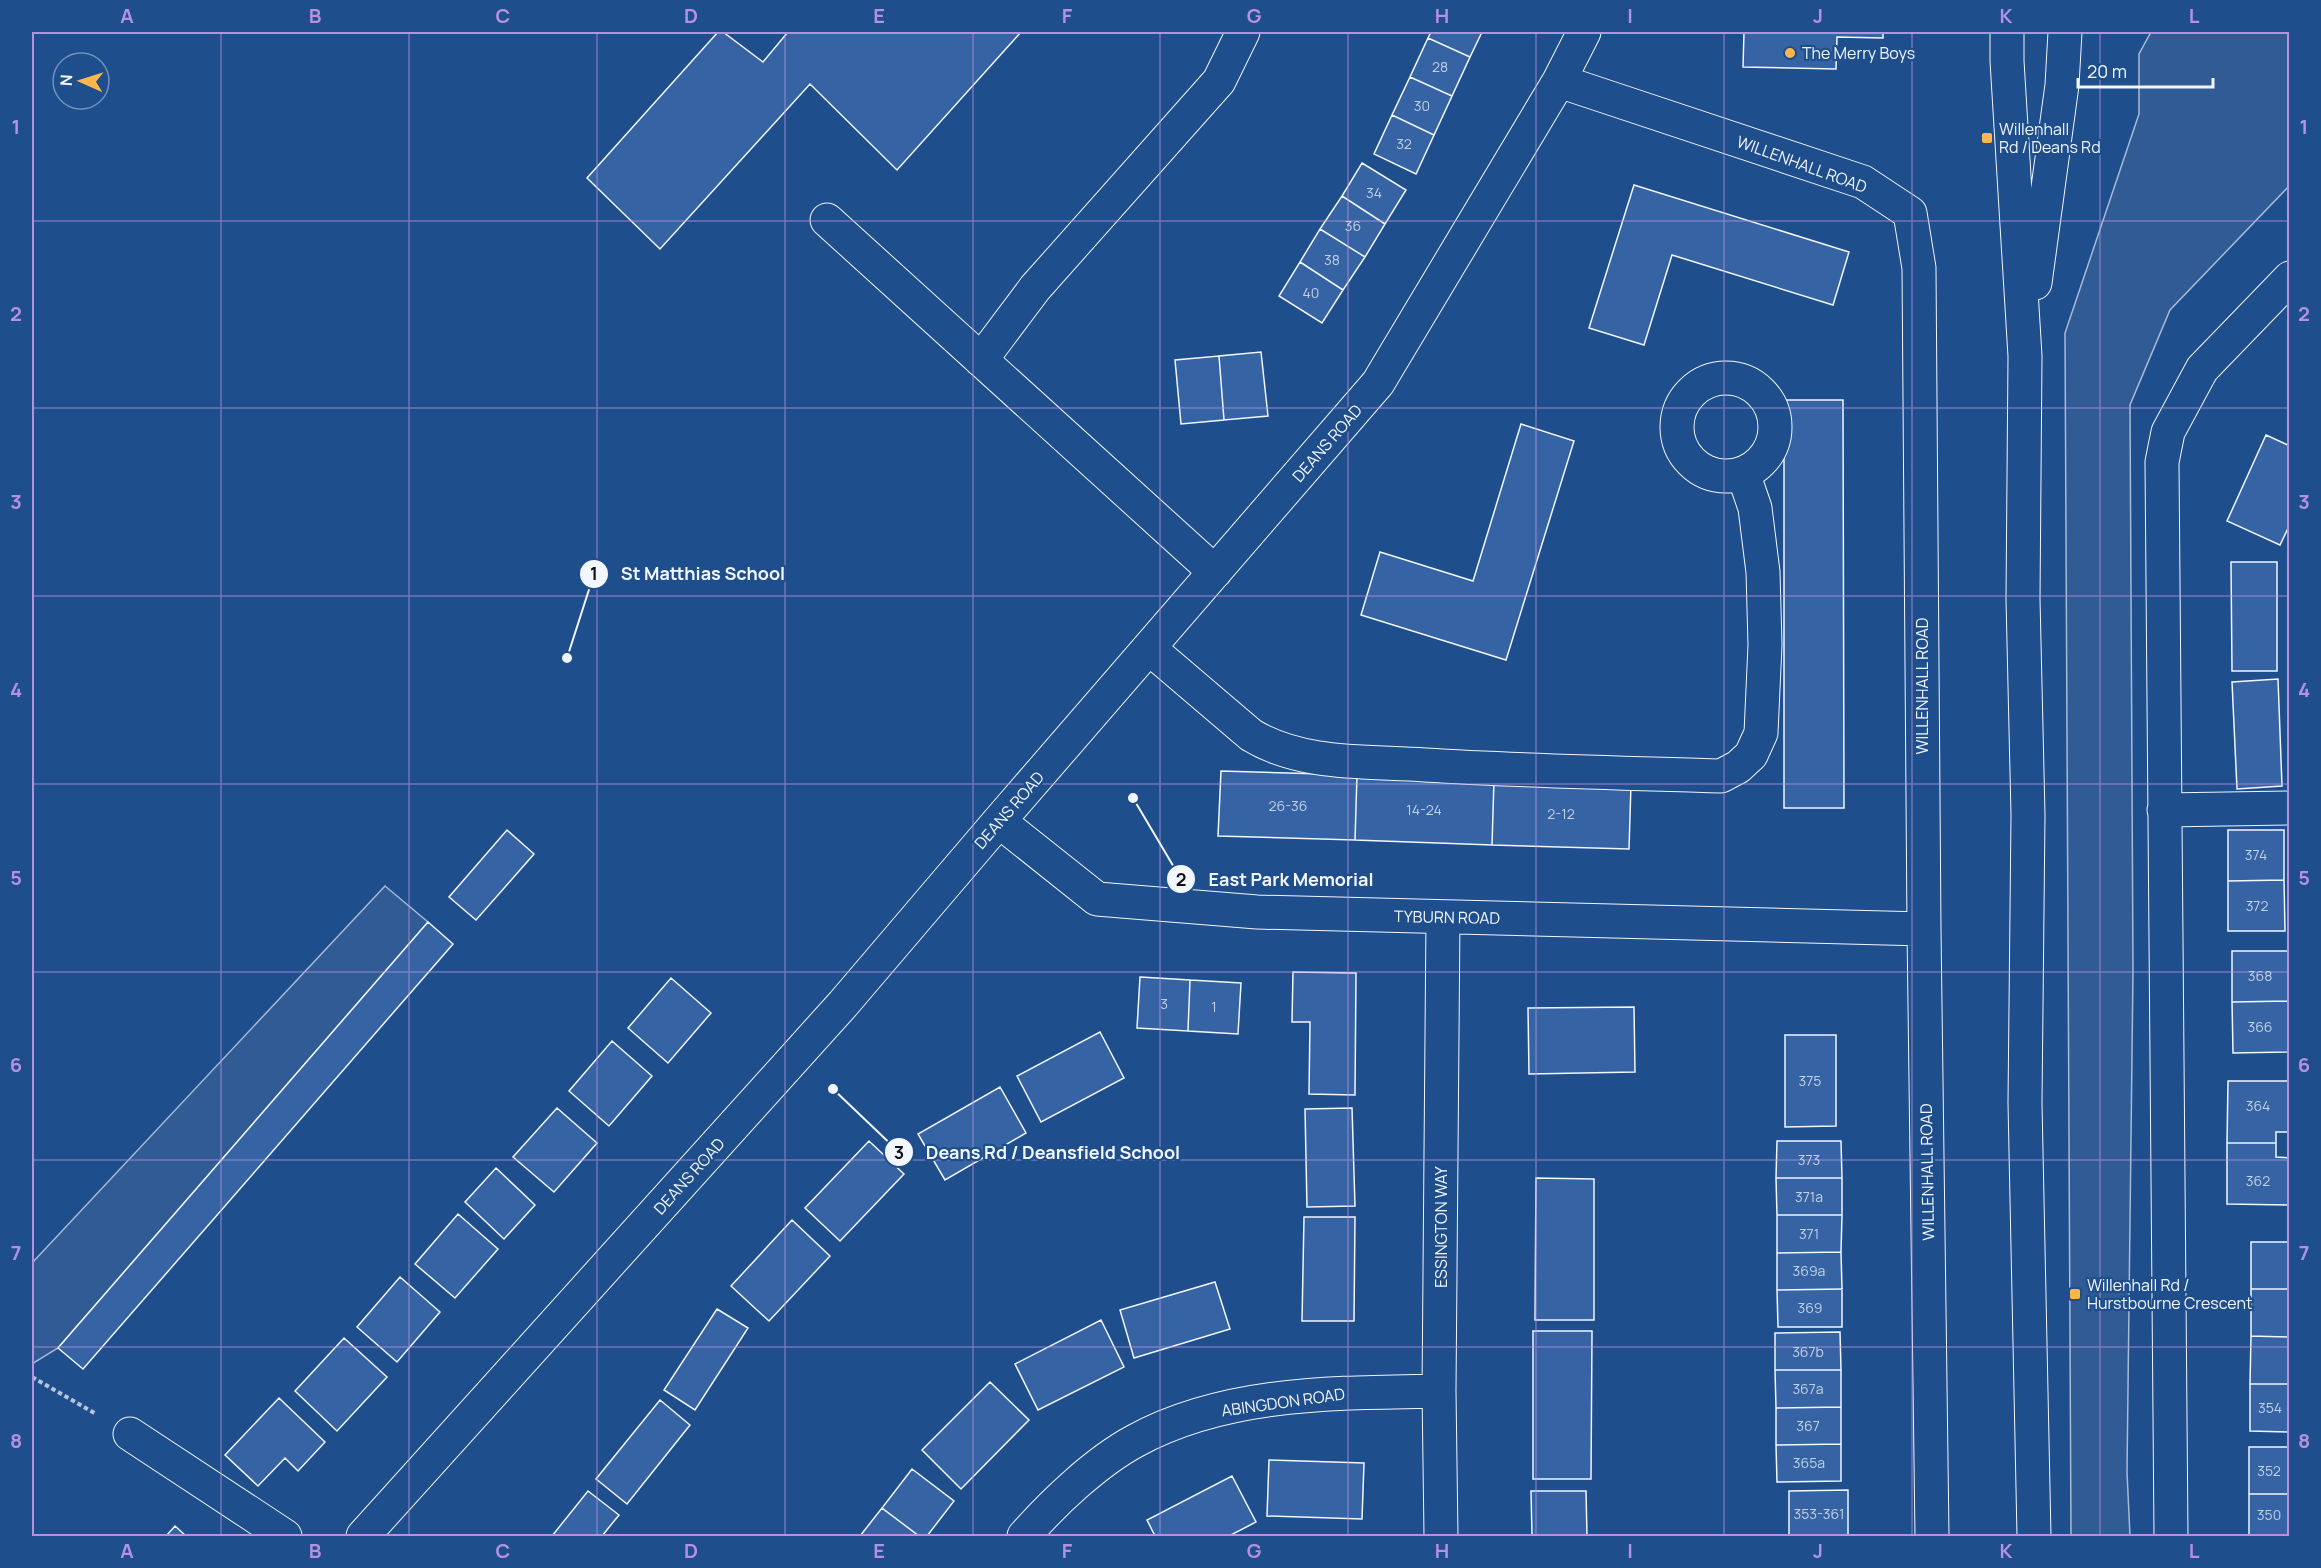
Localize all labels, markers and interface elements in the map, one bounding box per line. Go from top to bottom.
text: A [120,2,134,29]
text: B [309,2,322,29]
text: C [496,2,510,29]
text: D [684,2,698,29]
text: E [873,2,885,29]
text: F [1062,2,1073,29]
text: G [1247,2,1262,29]
text: H [1435,2,1449,29]
text: I [1627,2,1633,29]
text: J [1813,2,1823,29]
text: K [2000,2,2013,29]
text: L [2189,2,2200,29]
place label: The Merry Boys [1802,42,1915,64]
marker: The Merry Boys [1783,46,1797,60]
north arrow [51,51,111,111]
scale bar [2078,51,2213,89]
house number: 28 [1432,57,1448,76]
text: 20 m [2087,59,2127,83]
text: N [55,74,77,87]
house number: 30 [1414,96,1430,115]
text: 1 [12,113,20,140]
text: 1 [2300,113,2308,140]
place label: Willenhall Rd / Deans Rd [1999,118,2101,158]
street label: WILLENHALL ROAD [1734,130,1870,198]
marker: Willenhall Rd / Deans Rd [1980,131,1994,145]
house number: 32 [1396,134,1412,153]
house number: 34 [1366,183,1382,202]
house number: 36 [1345,216,1361,235]
house number: 38 [1324,250,1340,269]
house number: 40 [1303,283,1319,302]
text: 2 [10,300,22,327]
text: 2 [2298,300,2310,327]
street label: DEANS ROAD [1287,399,1367,487]
text: 3 [10,488,22,515]
text: 3 [2298,488,2310,515]
callout: St Matthias School [579,556,797,592]
text: 1 [590,561,598,585]
text: St Matthias School [621,561,785,585]
street label: WILLENHALL ROAD [1911,617,1933,755]
text: 4 [10,676,22,703]
text: 4 [2298,676,2310,703]
street label: DEANS ROAD [969,766,1049,854]
house number: 26-36 [1269,796,1307,815]
house number: 14-24 [1406,800,1442,819]
house number: 2-12 [1547,804,1575,823]
house number: 374 [2245,845,2267,864]
callout: East Park Memorial [1166,861,1385,897]
text: 5 [10,864,22,891]
text: 5 [2298,864,2310,891]
text: 2 [1176,867,1186,891]
text: East Park Memorial [1209,867,1373,891]
house number: 372 [2246,896,2268,915]
street label: TYBURN ROAD [1394,905,1501,929]
house number: 368 [2248,966,2272,985]
house number: 3 [1160,994,1168,1013]
house number: 1 [1211,997,1217,1016]
house number: 366 [2247,1017,2273,1036]
text: 6 [10,1051,22,1078]
text: 6 [2298,1051,2310,1078]
house number: 375 [1799,1071,1821,1090]
house number: 364 [2246,1096,2270,1115]
street label: WILLENHALL ROAD [1915,1103,1939,1241]
street label: DEANS ROAD [649,1133,730,1219]
callout: Deans Rd / Deansfield School [884,1134,1192,1170]
text: 3 [894,1140,904,1164]
text: Deans Rd / Deansfield School [926,1140,1180,1164]
house number: 373 [1798,1150,1820,1169]
street label: ESSINGTON WAY [1430,1166,1452,1288]
house number: 362 [2246,1171,2270,1190]
house number: 371a [1795,1187,1823,1206]
house number: 371 [1799,1224,1819,1243]
text: 7 [11,1239,21,1266]
text: 7 [2299,1239,2309,1266]
house number: 369a [1793,1261,1825,1280]
place label: Willenhall Rd / Hurstbourne Crescent [2087,1274,2252,1314]
marker: Willenhall Rd / Hurstbourne Crescent [2068,1287,2082,1301]
house number: 369 [1798,1298,1822,1317]
house number: 367b [1792,1342,1824,1361]
house number: 367a [1792,1379,1824,1398]
street label: ABINGDON ROAD [1220,1382,1346,1422]
house number: 354 [2258,1398,2282,1417]
house number: 367 [1796,1416,1820,1435]
text: 8 [10,1427,22,1454]
text: 8 [2298,1427,2310,1454]
house number: 365a [1793,1453,1825,1472]
house number: 352 [2257,1461,2281,1480]
house number: 353-361 [1793,1504,1845,1523]
house number: 350 [2257,1505,2281,1524]
text: A [120,1537,134,1564]
text: B [309,1537,322,1564]
text: C [496,1537,510,1564]
text: D [684,1537,698,1564]
text: E [873,1537,885,1564]
text: F [1062,1537,1073,1564]
text: G [1247,1537,1262,1564]
text: H [1435,1537,1449,1564]
text: I [1627,1537,1633,1564]
text: J [1813,1537,1823,1564]
text: K [2000,1537,2013,1564]
text: L [2189,1537,2200,1564]

